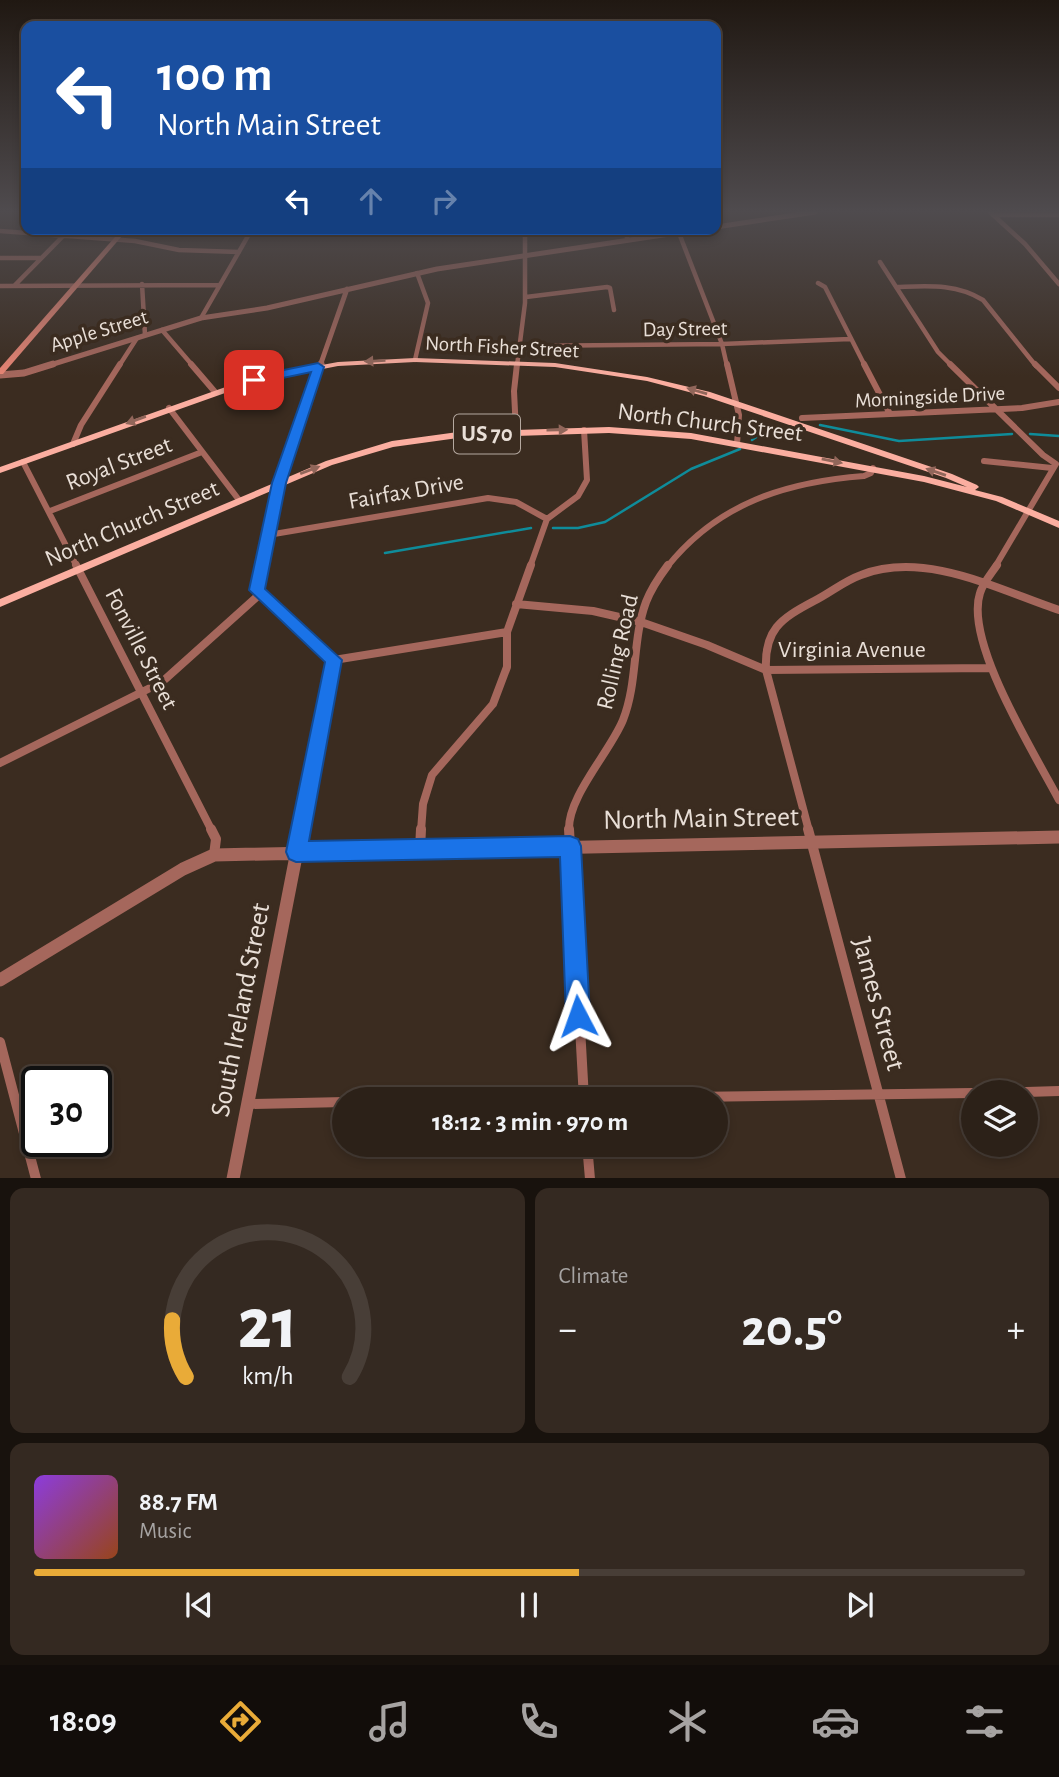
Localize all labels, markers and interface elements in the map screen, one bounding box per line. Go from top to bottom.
icon: left [42,49,133,140]
text: 100 m [157,51,273,100]
text: North Main Street [157,109,381,141]
icon: left [279,182,317,220]
icon: ahead [352,182,390,220]
icon: right [425,182,463,220]
street label: Apple Street [48,306,151,356]
street label: Day Street [642,318,728,340]
street label: North Fisher Street [424,332,580,362]
pin [224,350,284,410]
one-way arrow [363,356,385,367]
icon: arrive [235,361,273,399]
street label: Morningside Drive [854,383,1006,411]
one-way arrow [687,386,708,396]
street label: North Church Street [616,400,804,446]
road number: US 70 [454,414,520,454]
one-way arrow [125,415,146,426]
one-way arrow [547,425,569,436]
street label: Royal Street [63,433,176,495]
one-way arrow [821,455,843,466]
one-way arrow [300,464,321,475]
one-way arrow [926,466,947,477]
street label: Fairfax Drive [346,470,466,514]
street label: North Church Street [42,476,223,571]
street label: Fonville Street [100,585,182,714]
street label: Rolling Road [593,592,643,712]
street label: Virginia Avenue [778,638,926,662]
street label: North Main Street [603,803,799,835]
street label: South Ireland Street [207,901,275,1119]
street label: James Street [847,934,909,1074]
position arrow [541,979,615,1053]
speed limit sign: 30 [21,1066,112,1157]
map controls [961,1080,1038,1157]
button: layers [961,1080,1038,1157]
text: 18:12 · 3 min · 970 m [432,1109,628,1135]
text: Climate [559,1265,628,1288]
text: 21 [237,1289,298,1362]
text: 20.5° [741,1303,842,1355]
text: − [559,1311,577,1349]
text: + [1007,1311,1025,1349]
text: km/h [241,1363,293,1388]
text: 88.7 FM [139,1489,218,1515]
text: Music [139,1520,191,1543]
icon: previous [180,1586,218,1624]
icon: pause [510,1586,548,1624]
icon: next [841,1586,879,1624]
icon: directions [216,1697,265,1746]
icon: music [365,1697,414,1746]
icon: phone [514,1697,563,1746]
icon: climate [663,1697,712,1746]
icon: car [811,1697,860,1746]
icon: filters [960,1697,1009,1746]
text: 18:09 [50,1705,117,1737]

